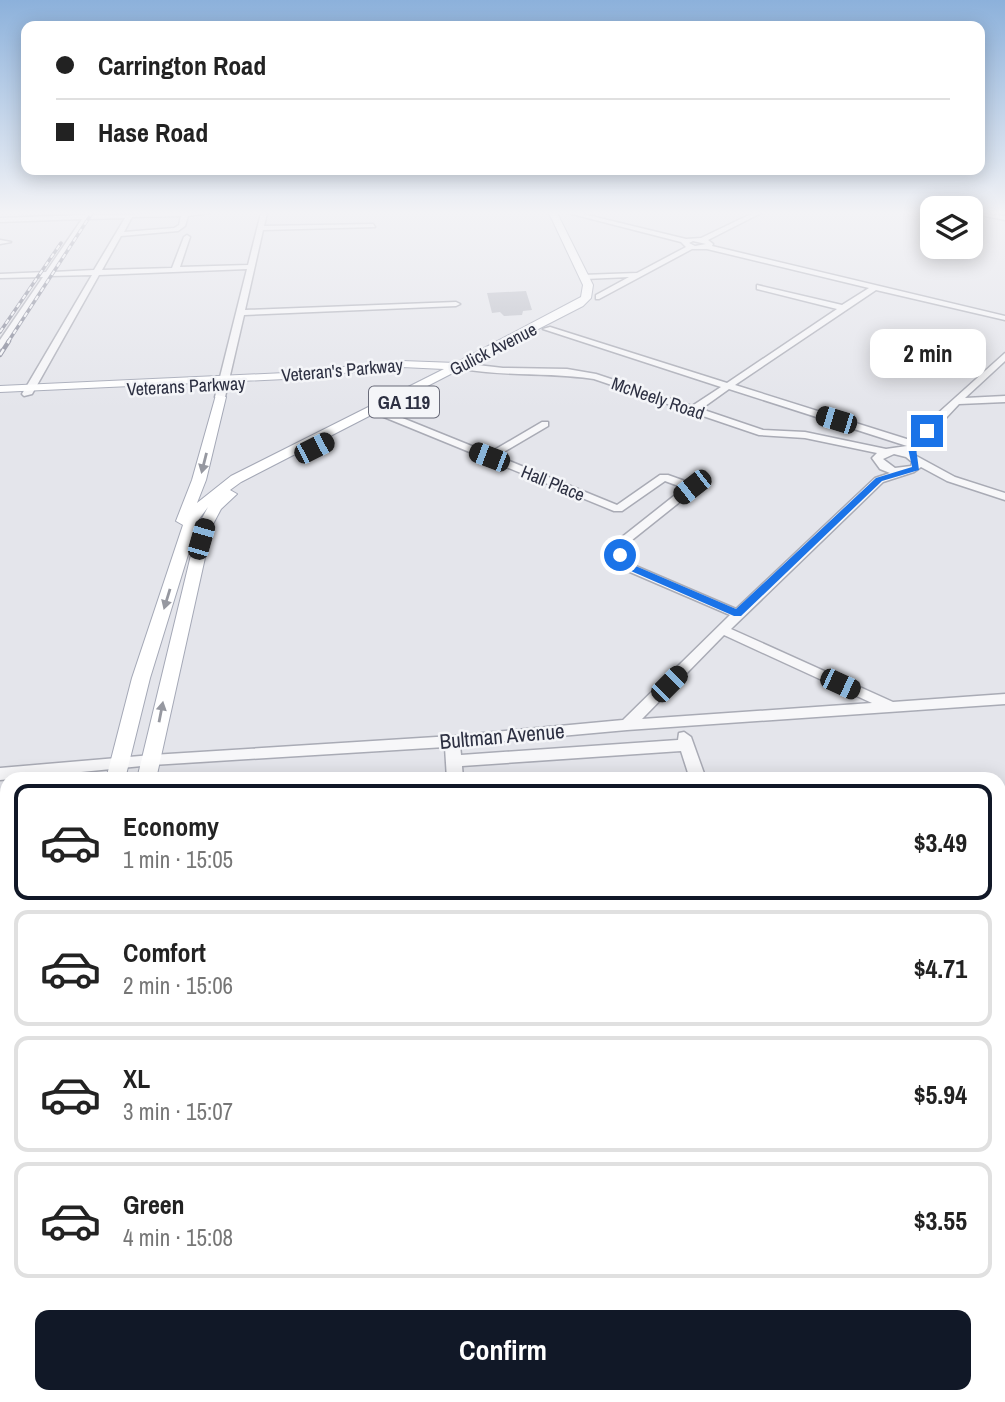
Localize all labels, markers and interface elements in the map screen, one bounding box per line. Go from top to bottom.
text: Carrington Road [98,48,266,83]
text: Hase Road [98,115,208,150]
map controls [920,196,983,259]
button: layers [920,196,983,259]
street label: Gulick Avenue [445,316,541,382]
callout: 2 min [869,330,985,378]
text: 2 min [903,338,953,369]
street label: Veteran's Parkway [280,352,404,388]
street label: Veterans Parkway [126,370,247,402]
street label: McNeely Road [608,370,708,426]
road number: GA 119 [369,386,439,418]
car [813,404,860,436]
route end [911,415,943,447]
car [291,429,338,467]
car [466,440,513,474]
one-way arrow [198,452,209,474]
street label: Hall Place [518,459,588,507]
car [669,466,716,508]
car [186,516,217,562]
route start [604,539,636,571]
one-way arrow [161,588,171,609]
car [647,662,692,706]
car [817,666,864,702]
one-way arrow [156,701,167,723]
street label: Bultman Avenue [438,716,566,756]
text: Economy [123,809,219,844]
icon: car [39,811,102,874]
text: $3.49 [914,825,967,860]
text: 1 min · 15:05 [123,844,233,875]
text: Comfort [123,935,206,970]
icon: car [39,937,102,1000]
text: $4.71 [914,951,967,986]
text: 2 min · 15:06 [123,970,233,1001]
text: XL [123,1061,150,1096]
icon: car [39,1063,102,1126]
text: $5.94 [914,1077,967,1112]
text: 3 min · 15:07 [123,1096,233,1127]
text: Green [123,1187,185,1222]
icon: car [39,1189,102,1252]
text: $3.55 [914,1203,967,1238]
text: 4 min · 15:08 [123,1222,233,1253]
button: Confirm [35,1310,971,1390]

